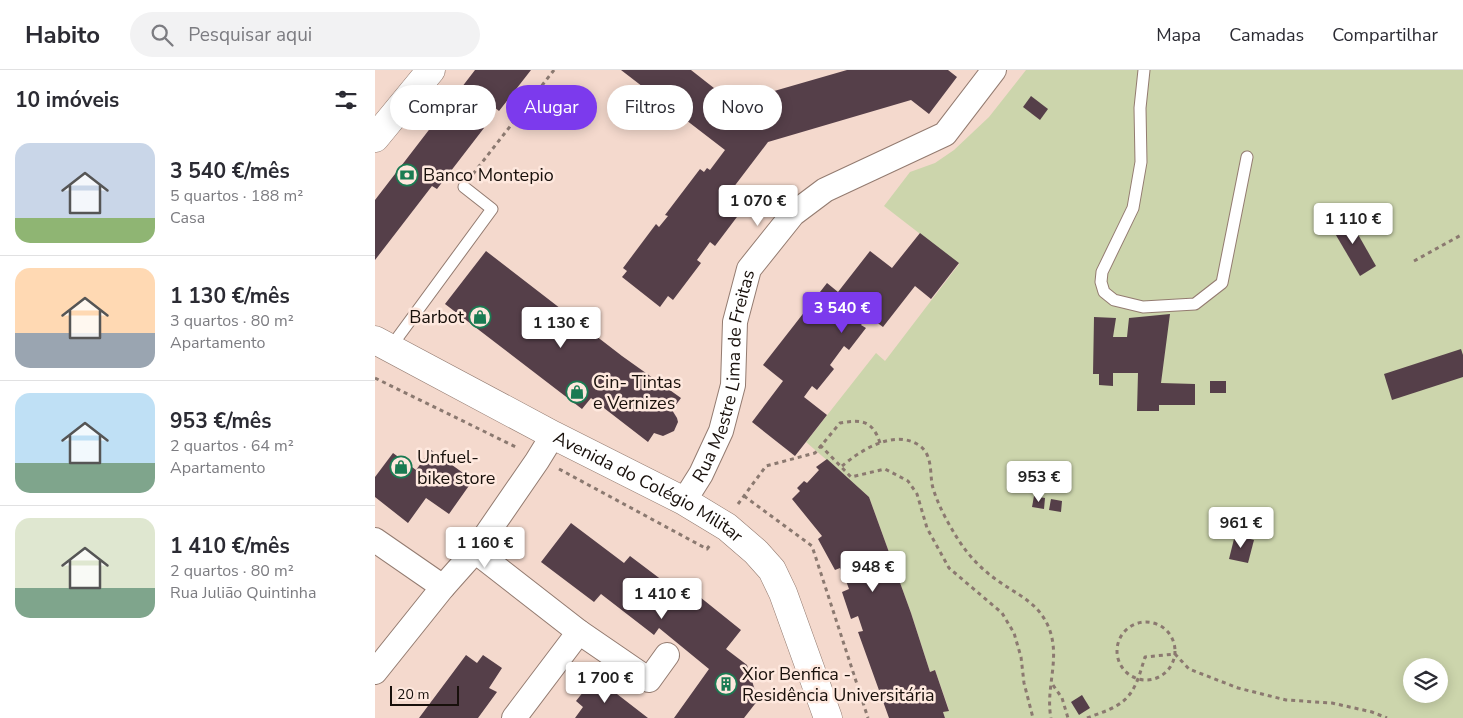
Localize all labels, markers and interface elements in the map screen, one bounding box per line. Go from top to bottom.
search box [130,12,480,57]
text: Habito [25,19,100,51]
icon: search [148,21,176,49]
text: Pesquisar aqui [188,22,312,48]
text: Mapa [1156,23,1201,47]
text: Camadas [1229,23,1304,47]
text: Compartilhar [1332,23,1438,47]
chip: Comprar [390,85,496,130]
chip: Alugar [506,85,597,130]
chip: Filtros [607,85,693,130]
chip: Novo [703,85,782,130]
text: 10 imóveis [15,86,119,114]
icon: filters [332,86,360,114]
text: 3 540 €/mês [170,157,290,185]
icon: home [55,163,115,223]
bank icon: Banco Montepio [395,163,419,187]
place label: Banco Montepio [423,163,554,187]
pin: 1 070 € [712,184,804,227]
text: 5 quartos · 188 m² [170,185,303,207]
text: 1 070 € [730,190,786,212]
pin: 1 110 € [1307,202,1399,245]
text: Casa [170,207,205,229]
text: 1 110 € [1325,208,1381,230]
street label: Rua Mestre Lima de Freitas [687,267,760,487]
text: 1 130 €/mês [170,282,290,310]
icon: home [55,288,115,348]
pin: 3 540 € [796,292,888,334]
text: 3 540 € [814,297,870,319]
place label: Barbot [409,305,465,329]
shop icon: Barbot [468,305,492,329]
pin: 1 130 € [515,306,607,349]
text: 3 quartos · 80 m² [170,310,294,332]
text: 1 130 € [533,312,589,334]
text: Apartamento [170,332,265,354]
place label: Cin- Tintas e Vernizes [593,370,682,415]
shop icon: Cin- Tintas e Vernizes [565,380,589,404]
text: 953 €/mês [170,407,271,435]
icon: home [55,413,115,473]
street label: Avenida do Colégio Militar [549,425,749,548]
text: 2 quartos · 64 m² [170,435,294,457]
place label: Unfuel- bike store [417,445,495,490]
shop icon: Unfuel- bike store [389,455,413,479]
text: Apartamento [170,457,265,479]
pin: 953 € [1004,460,1074,503]
text: 953 € [1018,466,1060,488]
pin: 961 € [1206,506,1276,549]
text: 961 € [1220,512,1262,534]
pin: 1 160 € [439,526,531,569]
text: 1 410 €/mês [170,532,290,560]
text: 1 160 € [457,532,513,554]
icon: home [55,538,115,598]
pin: 948 € [838,550,908,593]
text: 948 € [852,556,894,578]
text: 2 quartos · 80 m² [170,560,294,582]
pin: 1 410 € [616,578,708,620]
text: Rua Julião Quintinha [170,582,316,604]
text: 1 410 € [634,583,690,605]
map controls [1403,658,1448,703]
button: layers [1403,658,1448,703]
pin: 1 700 € [559,662,651,704]
place label: Xior Benfica - Residência Universitária [742,662,935,707]
text: 1 700 € [577,667,633,689]
building icon: Xior Benfica - Residência Universitária [714,672,738,696]
scale bar [390,683,459,706]
text: 20 m [397,685,429,704]

